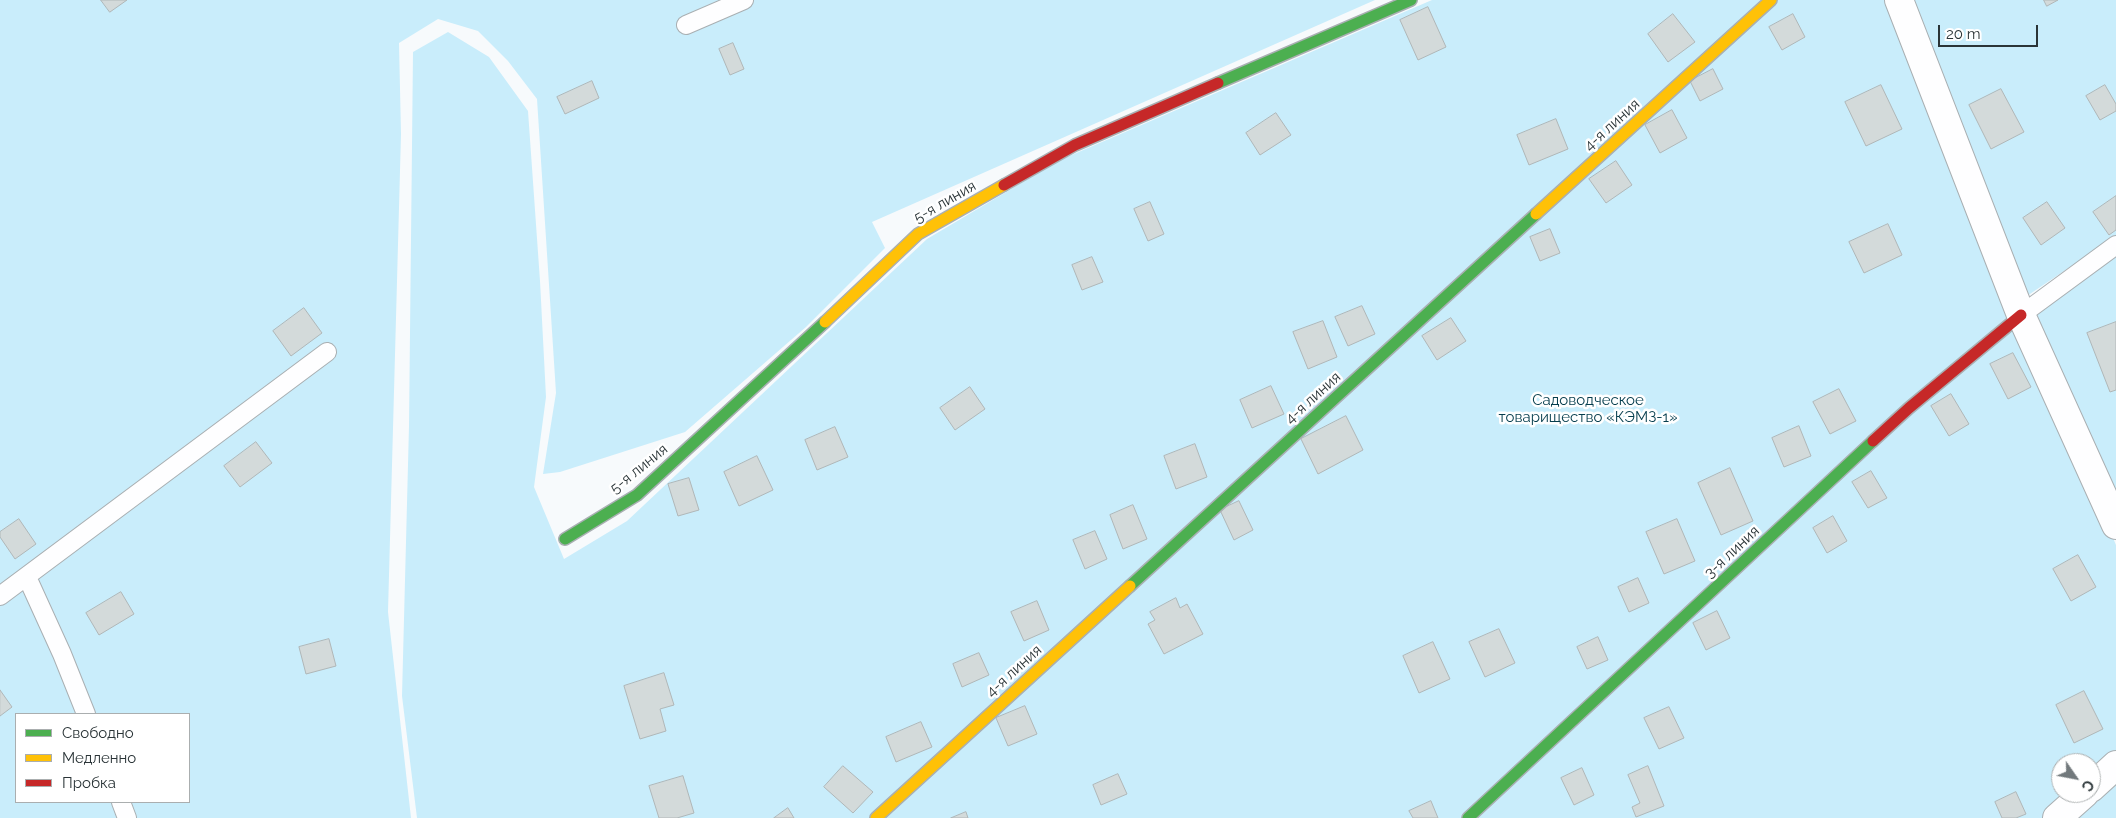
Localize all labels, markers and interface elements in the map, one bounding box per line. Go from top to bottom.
scale bar [1941,15,2041,47]
text: 20 m [1946,25,1981,43]
street label: 4-я линия [1580,95,1644,155]
street label: 5-я линия [911,177,979,227]
street label: 4-я линия [1281,368,1345,428]
park label: Садоводческое товарищество «КЭМЗ-1» [1498,391,1678,426]
street label: 5-я линия [607,440,671,498]
street label: 3-я линия [1701,522,1763,582]
street label: 4-я линия [982,641,1046,701]
legend [15,713,190,803]
text: Свободно [62,724,134,742]
text: Медленно [62,749,136,767]
north arrow [2051,753,2101,803]
text: Пробка [62,774,116,792]
text: С [2078,777,2097,794]

